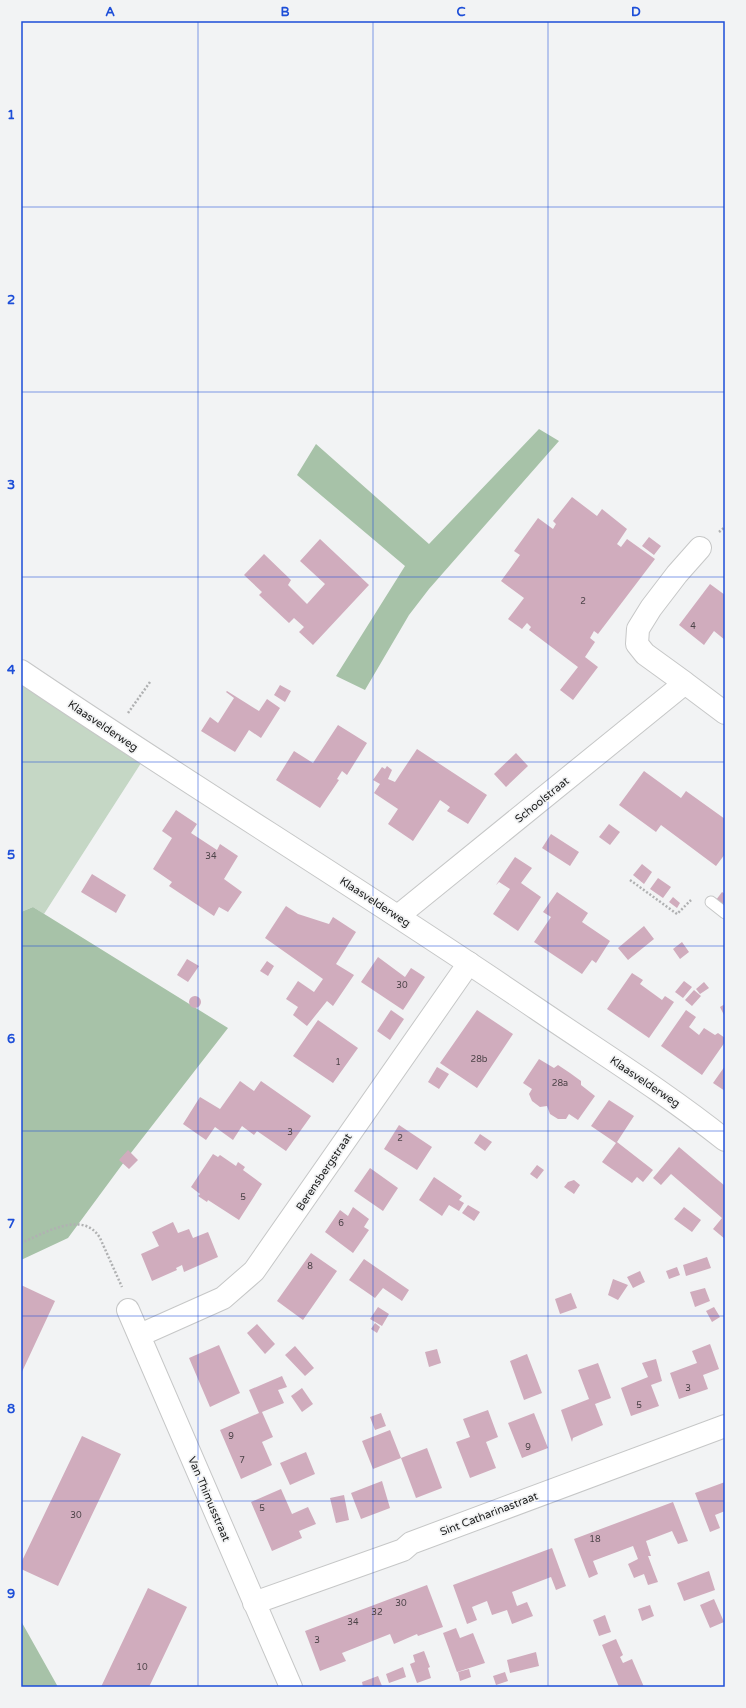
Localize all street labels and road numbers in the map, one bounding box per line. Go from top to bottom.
street label: Klaasvelderweg [66,698,141,754]
street label: Schoolstraat [512,774,572,826]
street label: Klaasvelderweg [337,874,413,930]
street label: Klaasvelderweg [608,1054,683,1110]
street label: Berensbergstraat [293,1131,355,1213]
street label: Van Thimusstraat [185,1455,233,1543]
street label: Sint Catharinastraat [438,1489,540,1539]

